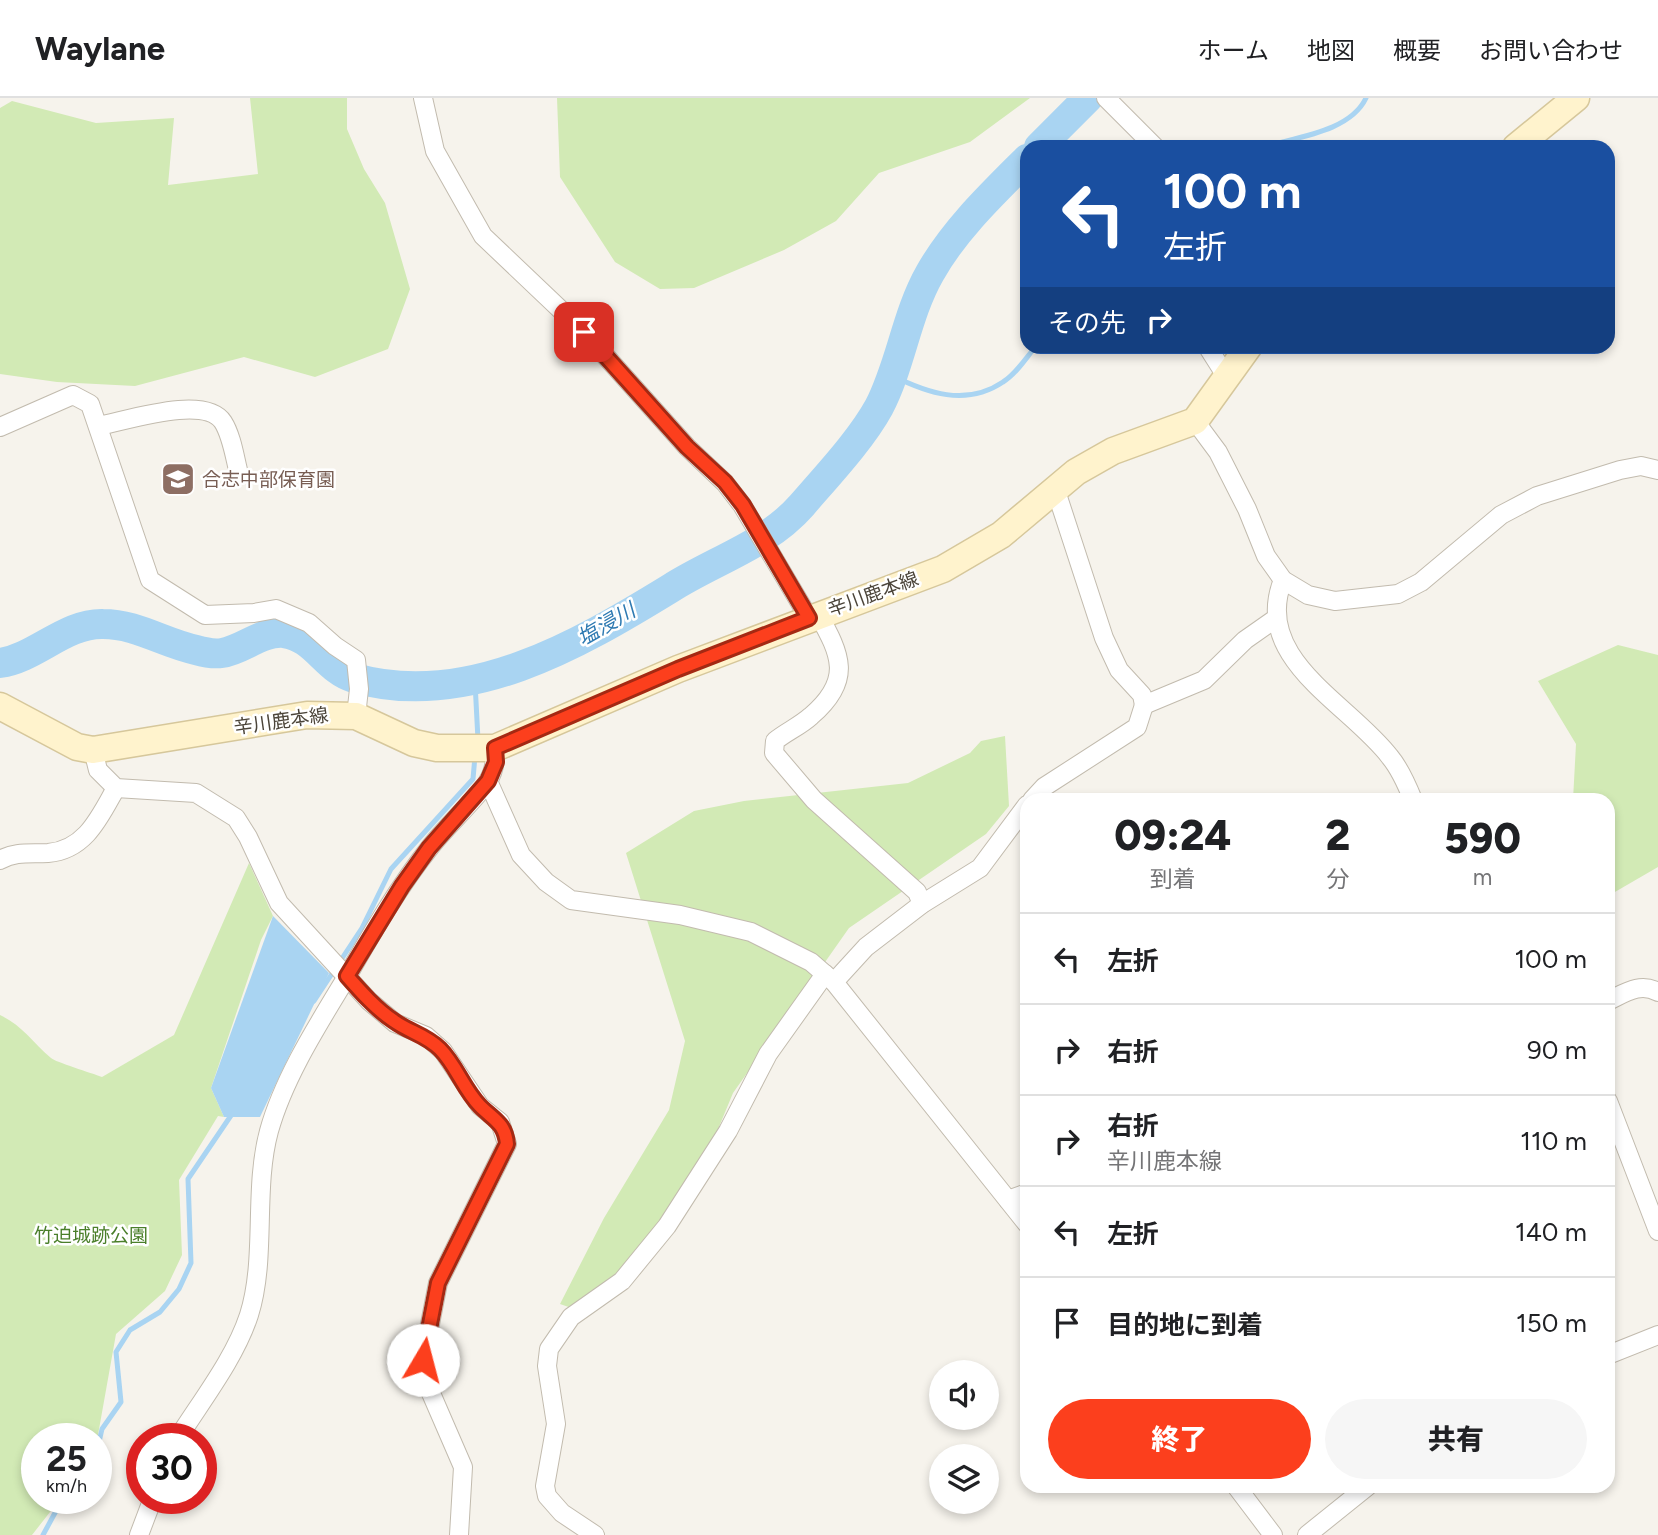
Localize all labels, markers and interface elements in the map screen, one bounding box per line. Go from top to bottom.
text: Waylane [35,29,165,68]
text: ホーム [1198,36,1269,65]
text: 地図 [1307,36,1355,65]
text: 概要 [1393,36,1441,65]
text: お問い合わせ [1479,36,1623,65]
text: 100 m [1163,161,1302,220]
icon: left [1048,168,1139,259]
text: 左折 [1163,228,1227,266]
icon: right [1140,301,1178,339]
pin [554,302,614,362]
text: その先 [1048,307,1126,339]
icon: arrive [565,313,603,351]
school or university icon: 合志中部保育園 [159,460,197,498]
place label: 合志中部保育園 [202,468,335,491]
street label: 辛川鹿本線 [824,567,922,621]
water label: 塩浸川 [572,596,641,651]
street label: 辛川鹿本線 [232,703,330,739]
text: 09:24 [1114,810,1231,861]
text: 2 [1325,810,1350,861]
text: 590 [1444,813,1521,864]
text: m [1473,863,1492,891]
text: 到着 [1150,865,1196,893]
text: 分 [1326,865,1349,893]
icon: left [1048,940,1086,978]
text: 100 m [1514,943,1587,975]
text: 左折 [1107,945,1159,977]
icon: right [1048,1031,1086,1069]
text: 90 m [1527,1034,1587,1066]
text: 右折 [1107,1036,1159,1068]
text: 右折 [1107,1110,1159,1142]
icon: right [1048,1122,1086,1160]
text: 110 m [1520,1125,1587,1157]
text: 辛川鹿本線 [1107,1147,1222,1175]
icon: left [1048,1213,1086,1251]
text: 140 m [1515,1216,1587,1248]
text: 左折 [1107,1218,1159,1250]
park label: 竹迫城跡公園 [34,1224,148,1247]
icon: arrive [1048,1304,1086,1342]
text: 150 m [1516,1307,1587,1339]
text: 目的地に到着 [1107,1309,1263,1341]
position arrow [386,1323,460,1397]
map controls [929,1360,999,1514]
button: sound [929,1360,999,1430]
button: 終了 [1048,1399,1311,1479]
button: 共有 [1325,1399,1587,1479]
speed limit sign: 30 [126,1423,217,1514]
text: 25 [46,1438,87,1480]
button: layers [929,1444,999,1514]
text: km/h [46,1475,87,1497]

